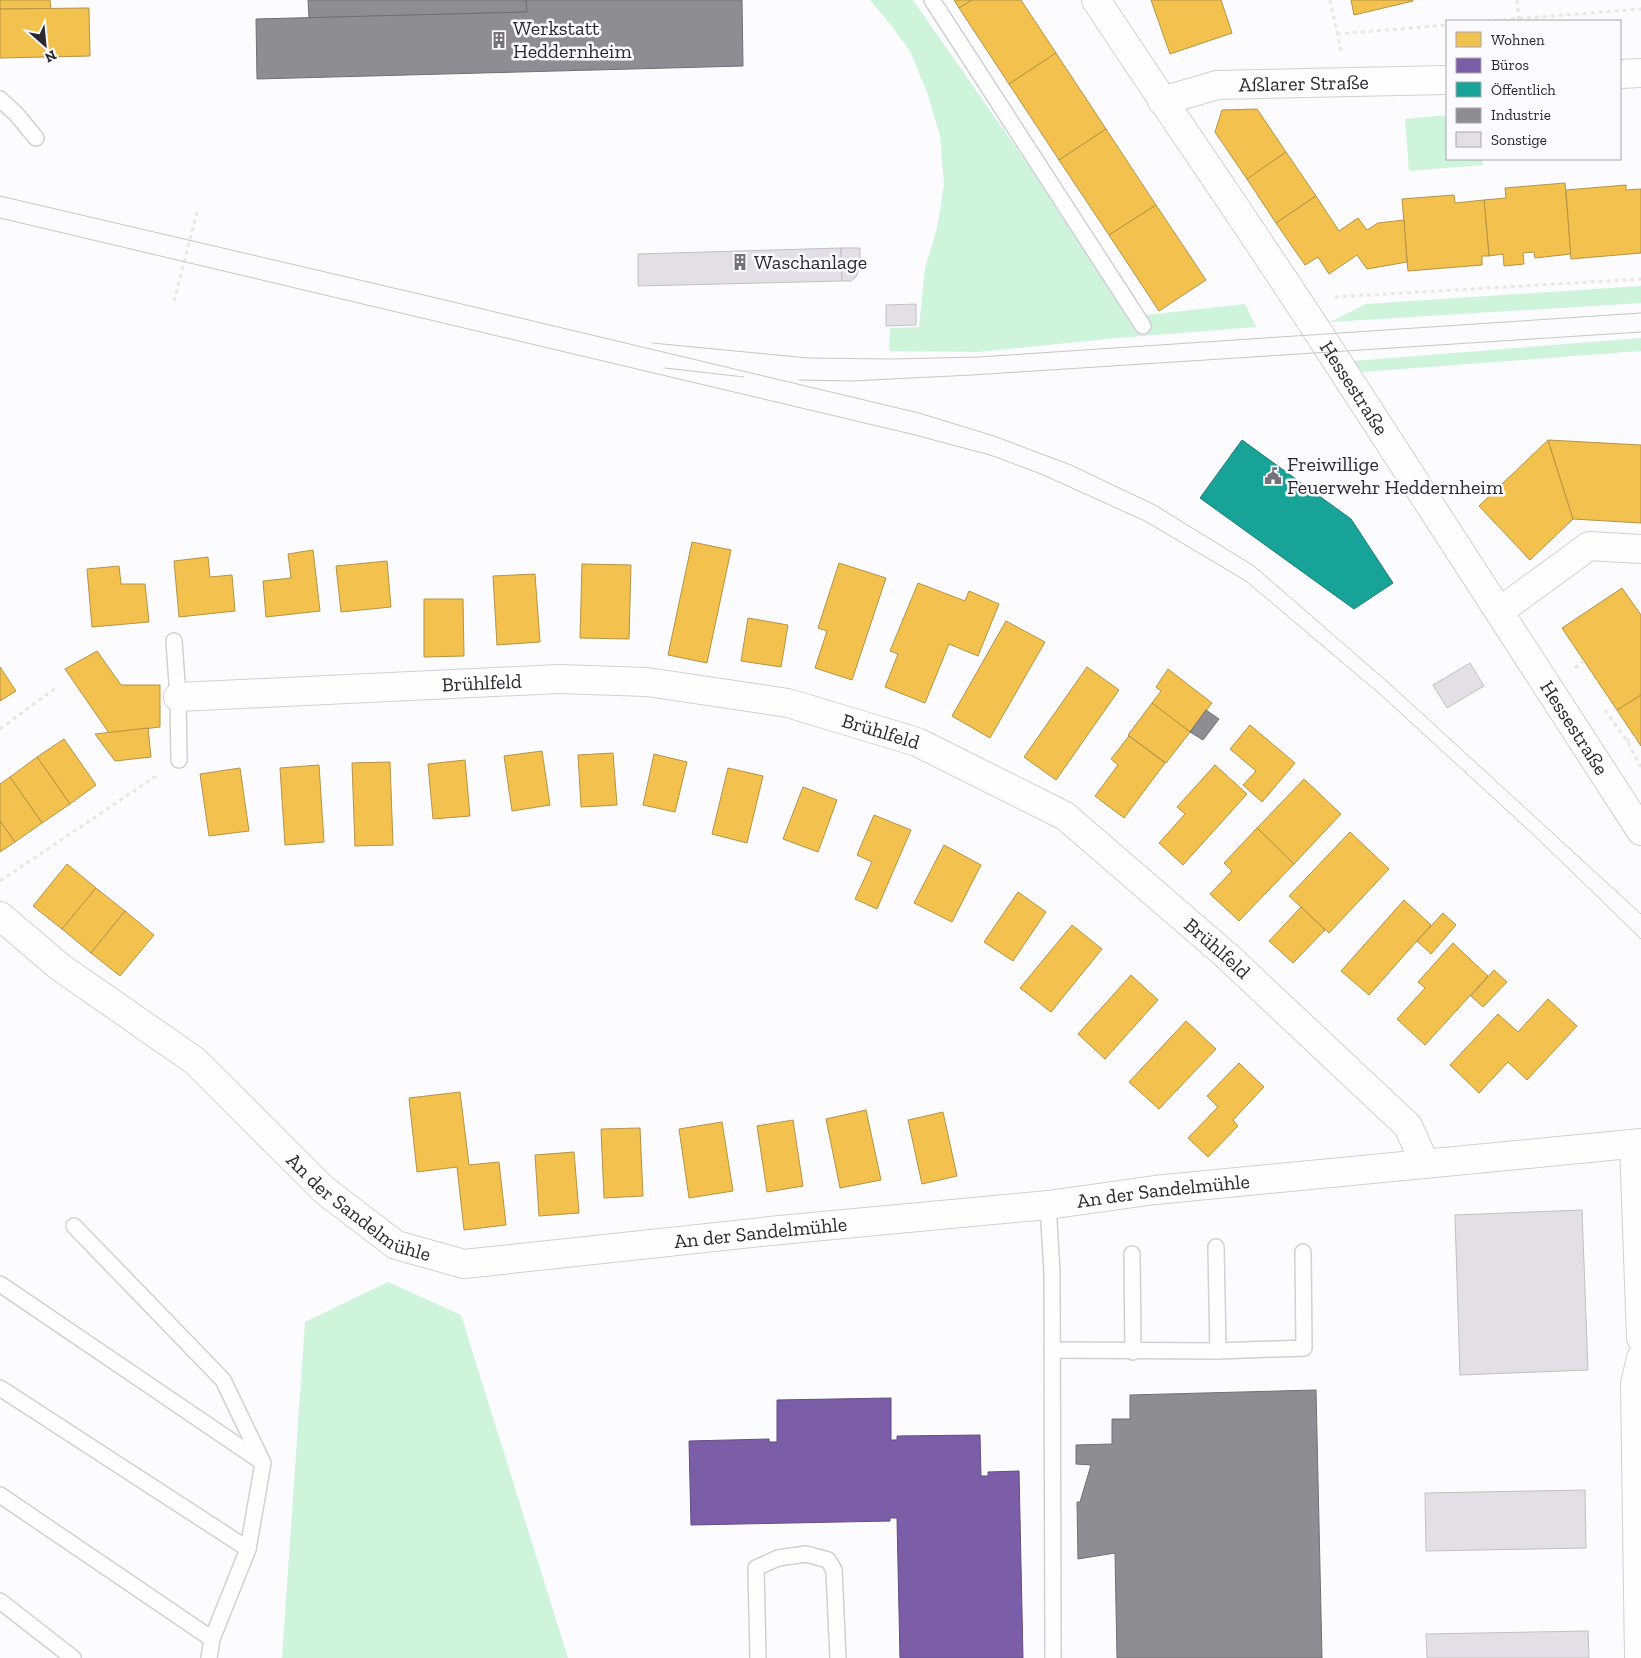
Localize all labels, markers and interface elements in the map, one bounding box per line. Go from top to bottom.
place label: Werkstatt Heddernheim [513,16,632,63]
north arrow [20,20,70,70]
legend [1446,20,1621,160]
building icon: Werkstatt Heddernheim [489,30,509,50]
text: Wohnen [1491,31,1545,49]
text: N [42,46,59,66]
text: Büros [1491,56,1529,74]
street label: Aßlarer Straße [1238,70,1369,97]
text: Öffentlich [1491,81,1556,99]
text: Industrie [1491,106,1551,124]
text: Sonstige [1491,131,1547,149]
place label: Waschanlage [754,250,867,274]
building icon: Waschanlage [730,252,750,272]
street label: Hessestraße [1315,336,1394,440]
place label: Freiwillige Feuerwehr Heddernheim [1287,452,1504,499]
public building icon: Freiwillige Feuerwehr Heddernheim [1263,466,1283,486]
street label: Brühlfeld [441,669,522,697]
street label: Hessestraße [1535,676,1614,779]
street label: Brühlfeld [839,708,923,754]
street label: Brühlfeld [1179,913,1255,984]
street label: An der Sandelmühle [282,1148,434,1266]
street label: An der Sandelmühle [1075,1169,1251,1213]
street label: An der Sandelmühle [673,1212,848,1253]

